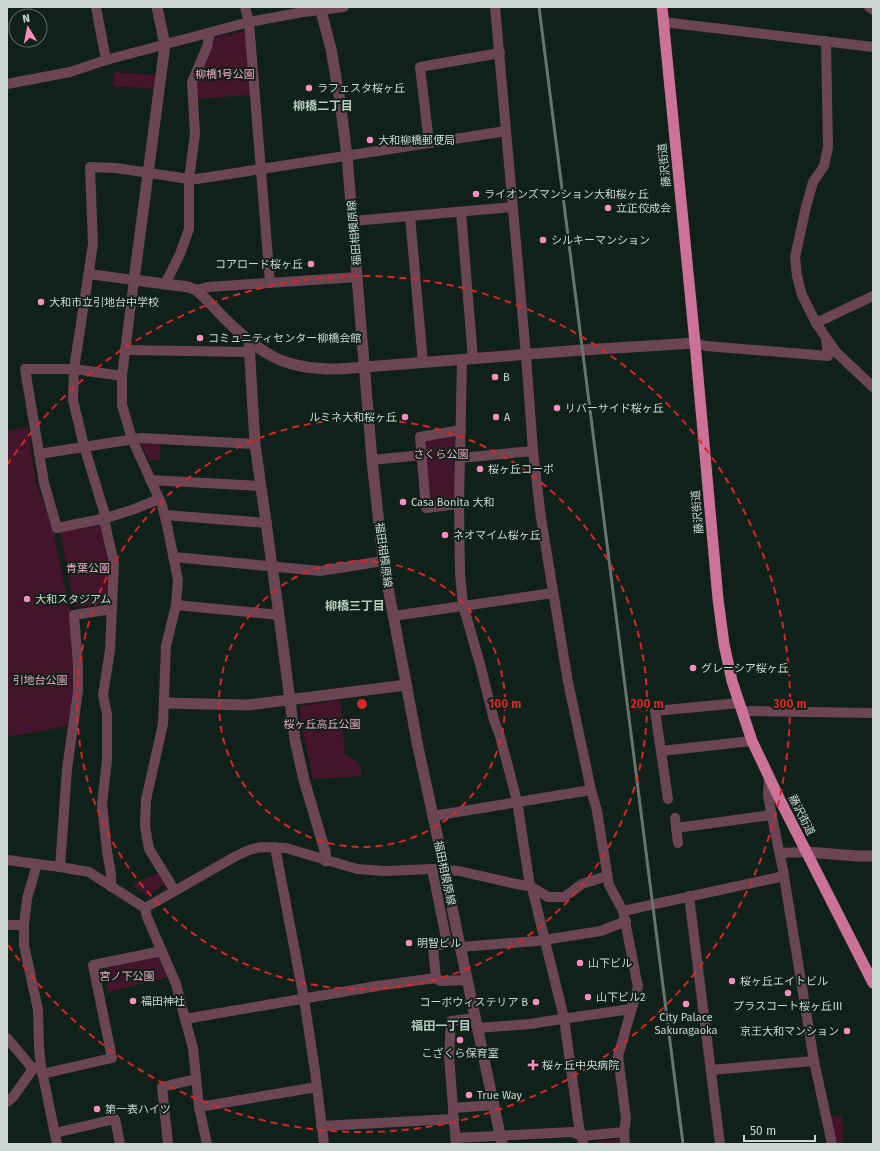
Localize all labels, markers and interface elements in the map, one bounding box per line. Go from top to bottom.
north arrow [8,8,48,48]
text: N [22,12,31,26]
park label: 柳橋1号公園 [195,68,255,81]
place label: ラフェスタ桜ヶ丘 [317,82,405,95]
marker: ラフェスタ桜ヶ丘 [304,83,314,93]
district label: 柳橋二丁目 [293,99,353,113]
place label: 大和柳橋郵便局 [378,134,455,147]
marker: 大和柳橋郵便局 [365,135,375,145]
street label: 藤沢街道 [656,142,673,188]
place label: ライオンズマンション大和桜ヶ丘 [484,188,649,201]
marker: ライオンズマンション大和桜ヶ丘 [471,189,481,199]
street label: 福田相模原線 [345,200,364,266]
place label: 立正佼成会 [616,202,671,215]
marker: 立正佼成会 [603,203,613,213]
place label: シルキーマンション [551,234,650,247]
marker: シルキーマンション [538,235,548,245]
place label: コアロード桜ヶ丘 [215,258,303,271]
marker: コアロード桜ヶ丘 [306,259,316,269]
place label: 大和市立引地台中学校 [49,296,159,309]
marker: 大和市立引地台中学校 [36,297,46,307]
place label: コミュニティセンター柳橋会館 [208,332,361,345]
marker: コミュニティセンター柳橋会館 [195,333,205,343]
place label: B [503,371,510,384]
marker: B [490,372,500,382]
place label: リバーサイド桜ヶ丘 [565,402,664,415]
marker: リバーサイド桜ヶ丘 [552,403,562,413]
place label: ルミネ大和桜ヶ丘 [309,411,397,424]
place label: A [504,411,511,424]
marker: ルミネ大和桜ヶ丘 [400,412,410,422]
marker: A [491,412,501,422]
park label: さくら公園 [414,448,469,461]
place label: 桜ヶ丘コーポ [488,463,554,476]
marker: 桜ヶ丘コーポ [475,464,485,474]
street label: 藤沢街道 [689,489,706,534]
place label: Casa Bonita 大和 [411,496,494,509]
marker: Casa Bonita 大和 [398,497,408,507]
street label: 福田相模原線 [372,521,395,589]
place label: ネオマイム桜ヶ丘 [453,529,541,542]
marker: ネオマイム桜ヶ丘 [440,530,450,540]
park label: 青葉公園 [66,562,110,575]
place label: 大和スタジアム [35,593,111,606]
marker: 大和スタジアム [22,594,32,604]
district label: 柳橋三丁目 [325,599,385,613]
place label: グレーシア桜ヶ丘 [701,662,789,675]
marker: グレーシア桜ヶ丘 [688,663,698,673]
park label: 引地台公園 [13,674,68,687]
centre of rings [355,697,369,711]
text: 100 m [489,697,521,711]
text: 200 m [630,697,664,711]
text: 300 m [772,697,807,711]
park label: 桜ヶ丘高丘公園 [284,718,361,731]
street label: 藤沢街道 [786,793,817,838]
street label: 福田相模原線 [431,839,458,907]
place label: 明智ビル [417,937,461,950]
marker: 明智ビル [404,938,414,948]
place label: 山下ビル [588,957,632,970]
marker: 山下ビル [575,958,585,968]
park label: 宮ノ下公園 [100,970,155,983]
place label: 桜ヶ丘エイトビル [740,975,828,988]
marker: 桜ヶ丘エイトビル [727,976,737,986]
marker: プラスコート桜ヶ丘Ⅲ [783,988,793,998]
place label: 山下ビル2 [596,991,645,1004]
marker: 山下ビル2 [583,992,593,1002]
place label: 福田神社 [141,995,185,1008]
marker: 福田神社 [128,996,138,1006]
place label: コーポウィステリア B [419,996,528,1009]
marker: コーポウィステリア B [531,997,541,1007]
marker: City Palace Sakuragaoka [681,999,691,1009]
place label: プラスコート桜ヶ丘Ⅲ [733,1000,843,1013]
place label: City Palace Sakuragaoka [654,1011,718,1037]
district label: 福田一丁目 [411,1019,471,1033]
place label: 京王大和マンション [740,1025,839,1038]
marker: 京王大和マンション [842,1026,852,1036]
marker: こざくら保育室 [455,1035,465,1045]
place label: こざくら保育室 [422,1047,499,1060]
marker: 桜ヶ丘中央病院 [527,1059,539,1071]
place label: 桜ヶ丘中央病院 [542,1059,619,1072]
place label: True Way [477,1089,522,1102]
marker: True Way [464,1090,474,1100]
place label: 第一表ハイツ [105,1103,171,1116]
marker: 第一表ハイツ [92,1104,102,1114]
scale bar [744,1117,815,1143]
text: 50 m [750,1124,776,1138]

